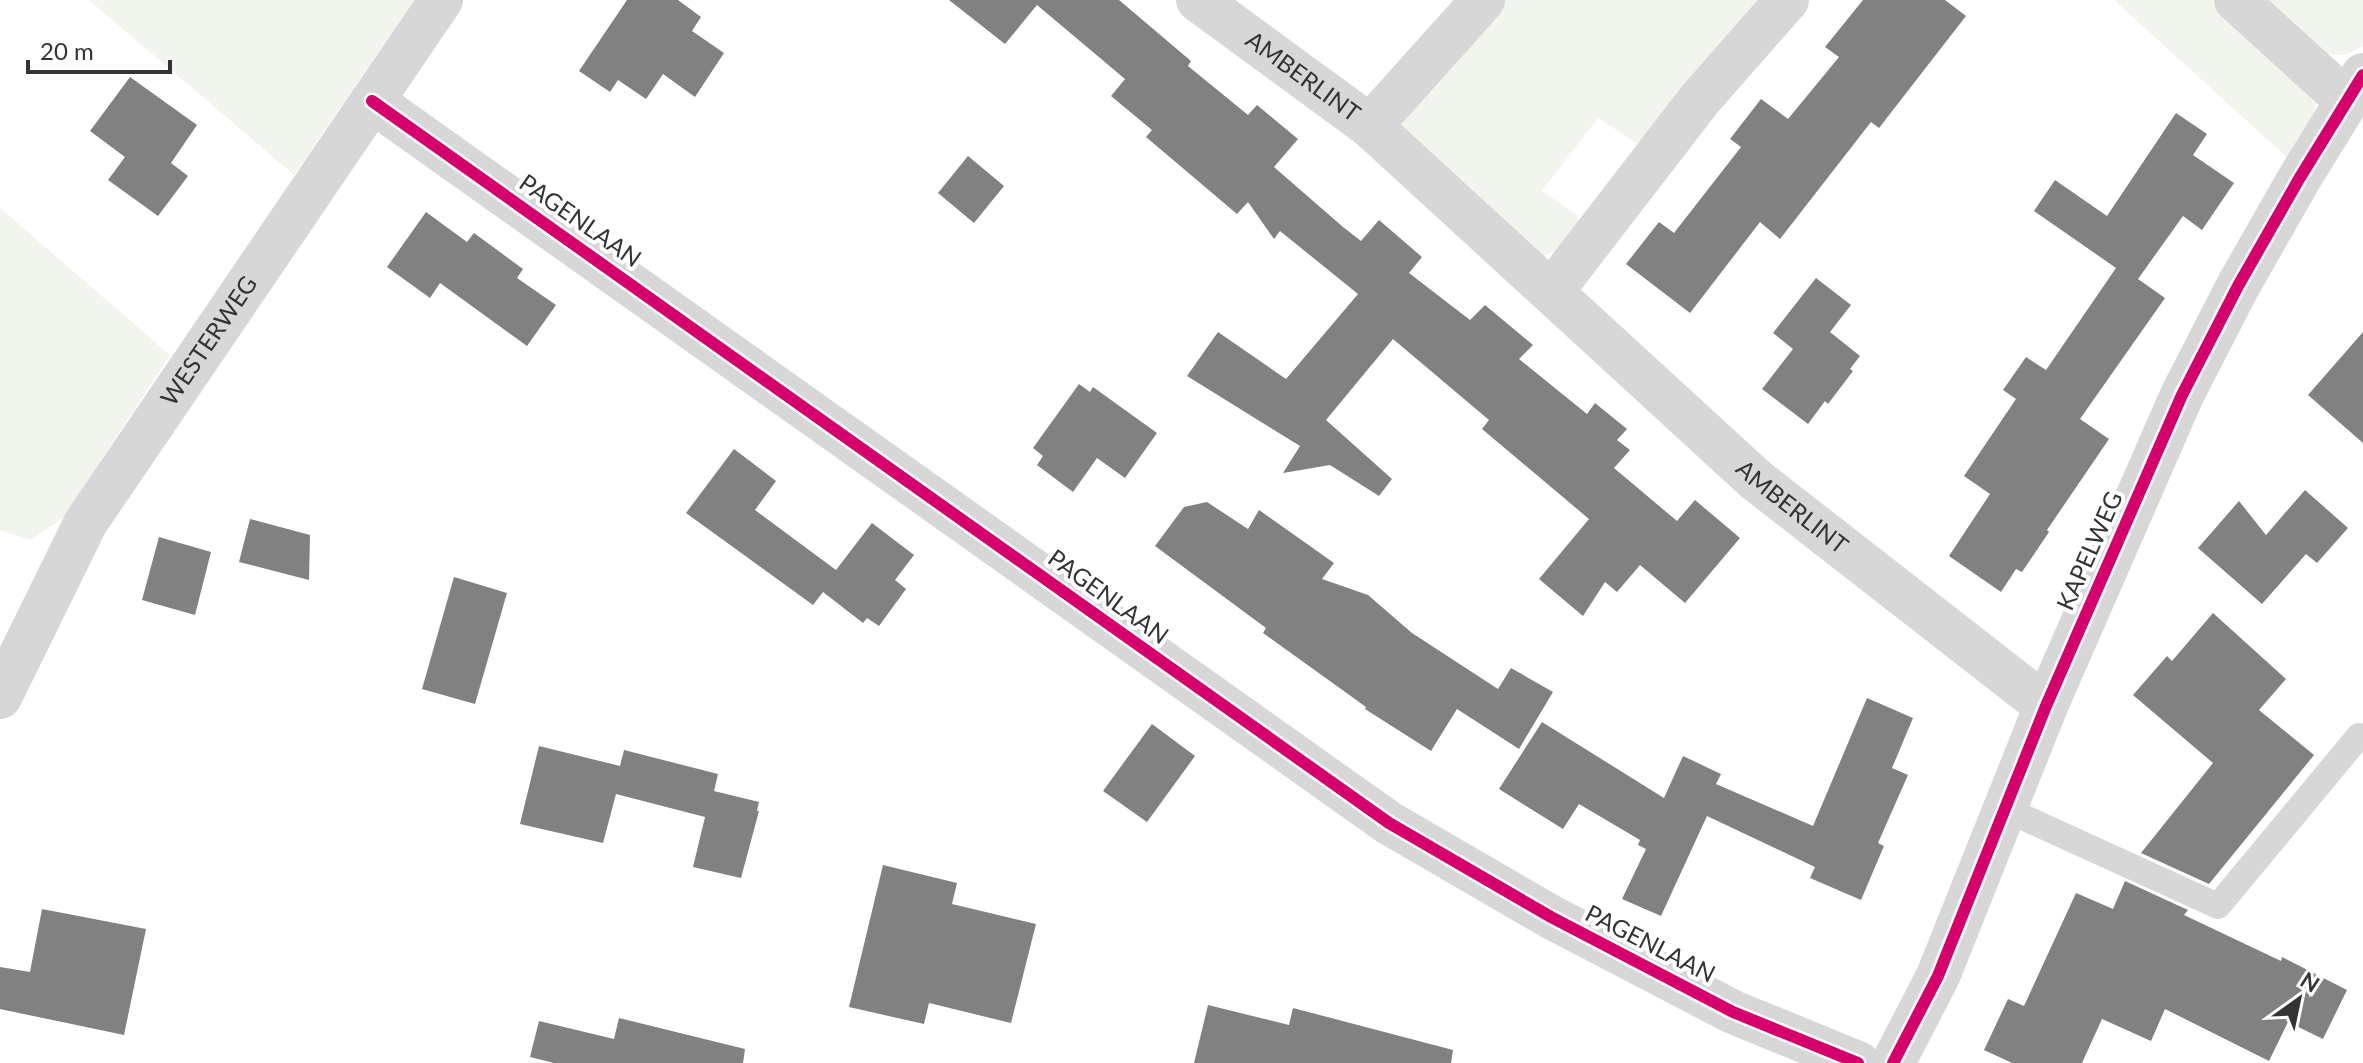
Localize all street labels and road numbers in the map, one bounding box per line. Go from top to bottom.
street label: AMBERLINT [1241,24,1367,127]
street label: PAGENLAAN [514,167,647,272]
street label: WESTERWEG [154,270,262,410]
street label: AMBERLINT [1731,453,1854,559]
street label: KAPELWEG [2050,486,2128,614]
street label: PAGENLAAN [1043,542,1175,649]
street label: PAGENLAAN [1581,898,1720,988]

